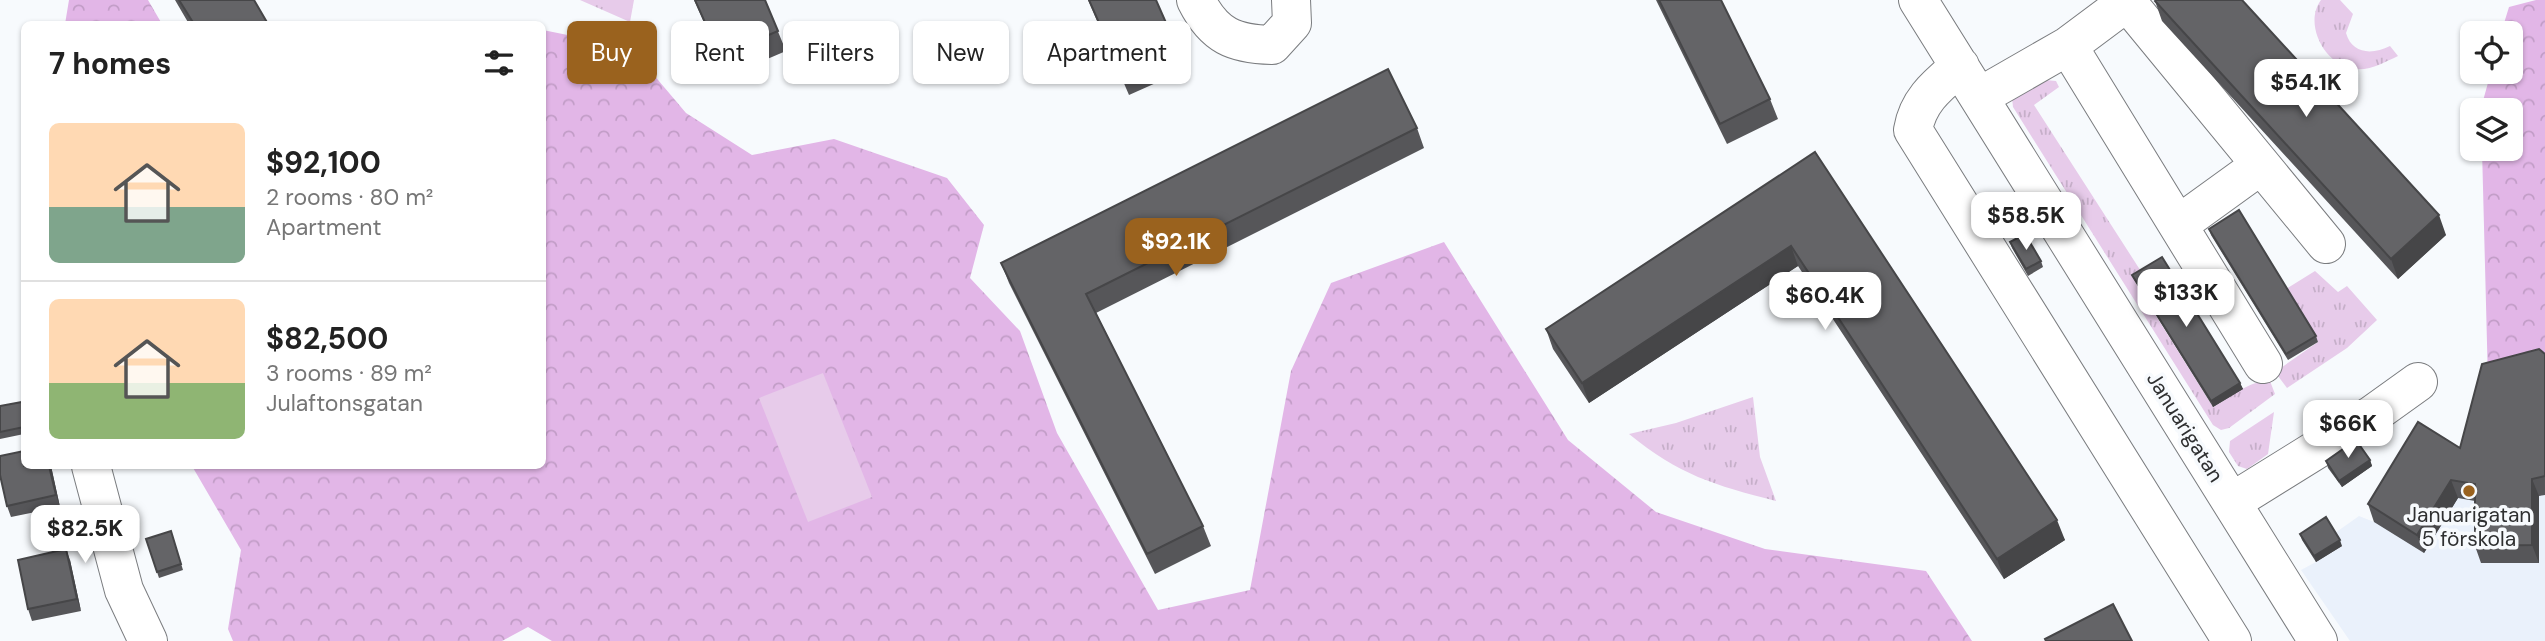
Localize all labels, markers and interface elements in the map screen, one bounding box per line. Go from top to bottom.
chip: Buy [567,21,657,84]
chip: Rent [671,21,769,84]
chip: Filters [783,21,899,84]
chip: New [913,21,1009,84]
chip: Apartment [1023,21,1191,84]
map controls [2460,21,2523,161]
button: locate [2460,21,2523,84]
text: 7 homes [49,44,171,83]
icon: filters [480,44,518,82]
pin: $54.1K [2249,60,2363,119]
text: $54.1K [2270,67,2342,97]
button: layers [2460,98,2523,161]
text: $92,100 [266,143,381,182]
icon: home [105,151,189,235]
text: 2 rooms · 80 m² [266,182,433,212]
pin: $58.5K [1969,192,2083,252]
text: $58.5K [1987,200,2065,230]
text: Apartment [266,212,381,242]
pin: $92.1K [1119,218,1233,278]
text: $92.1K [1141,226,1211,256]
pin: $133K [2137,270,2235,329]
pin: $60.4K [1768,272,1882,332]
text: $133K [2153,277,2219,307]
text: $60.4K [1785,280,1865,310]
text: $82,500 [266,319,389,358]
icon: home [105,327,189,411]
text: 3 rooms · 89 m² [266,358,432,388]
street label: Januarigatan [2140,367,2230,487]
text: Julaftonsgatan [266,388,423,418]
pin: $66K [2307,400,2389,460]
text: $66K [2319,408,2377,438]
marker: Januarigatan 5 förskola [2461,483,2477,499]
place label: Januarigatan 5 förskola [2407,501,2531,553]
pin: $82.5K [28,505,142,565]
text: $82.5K [47,513,123,543]

